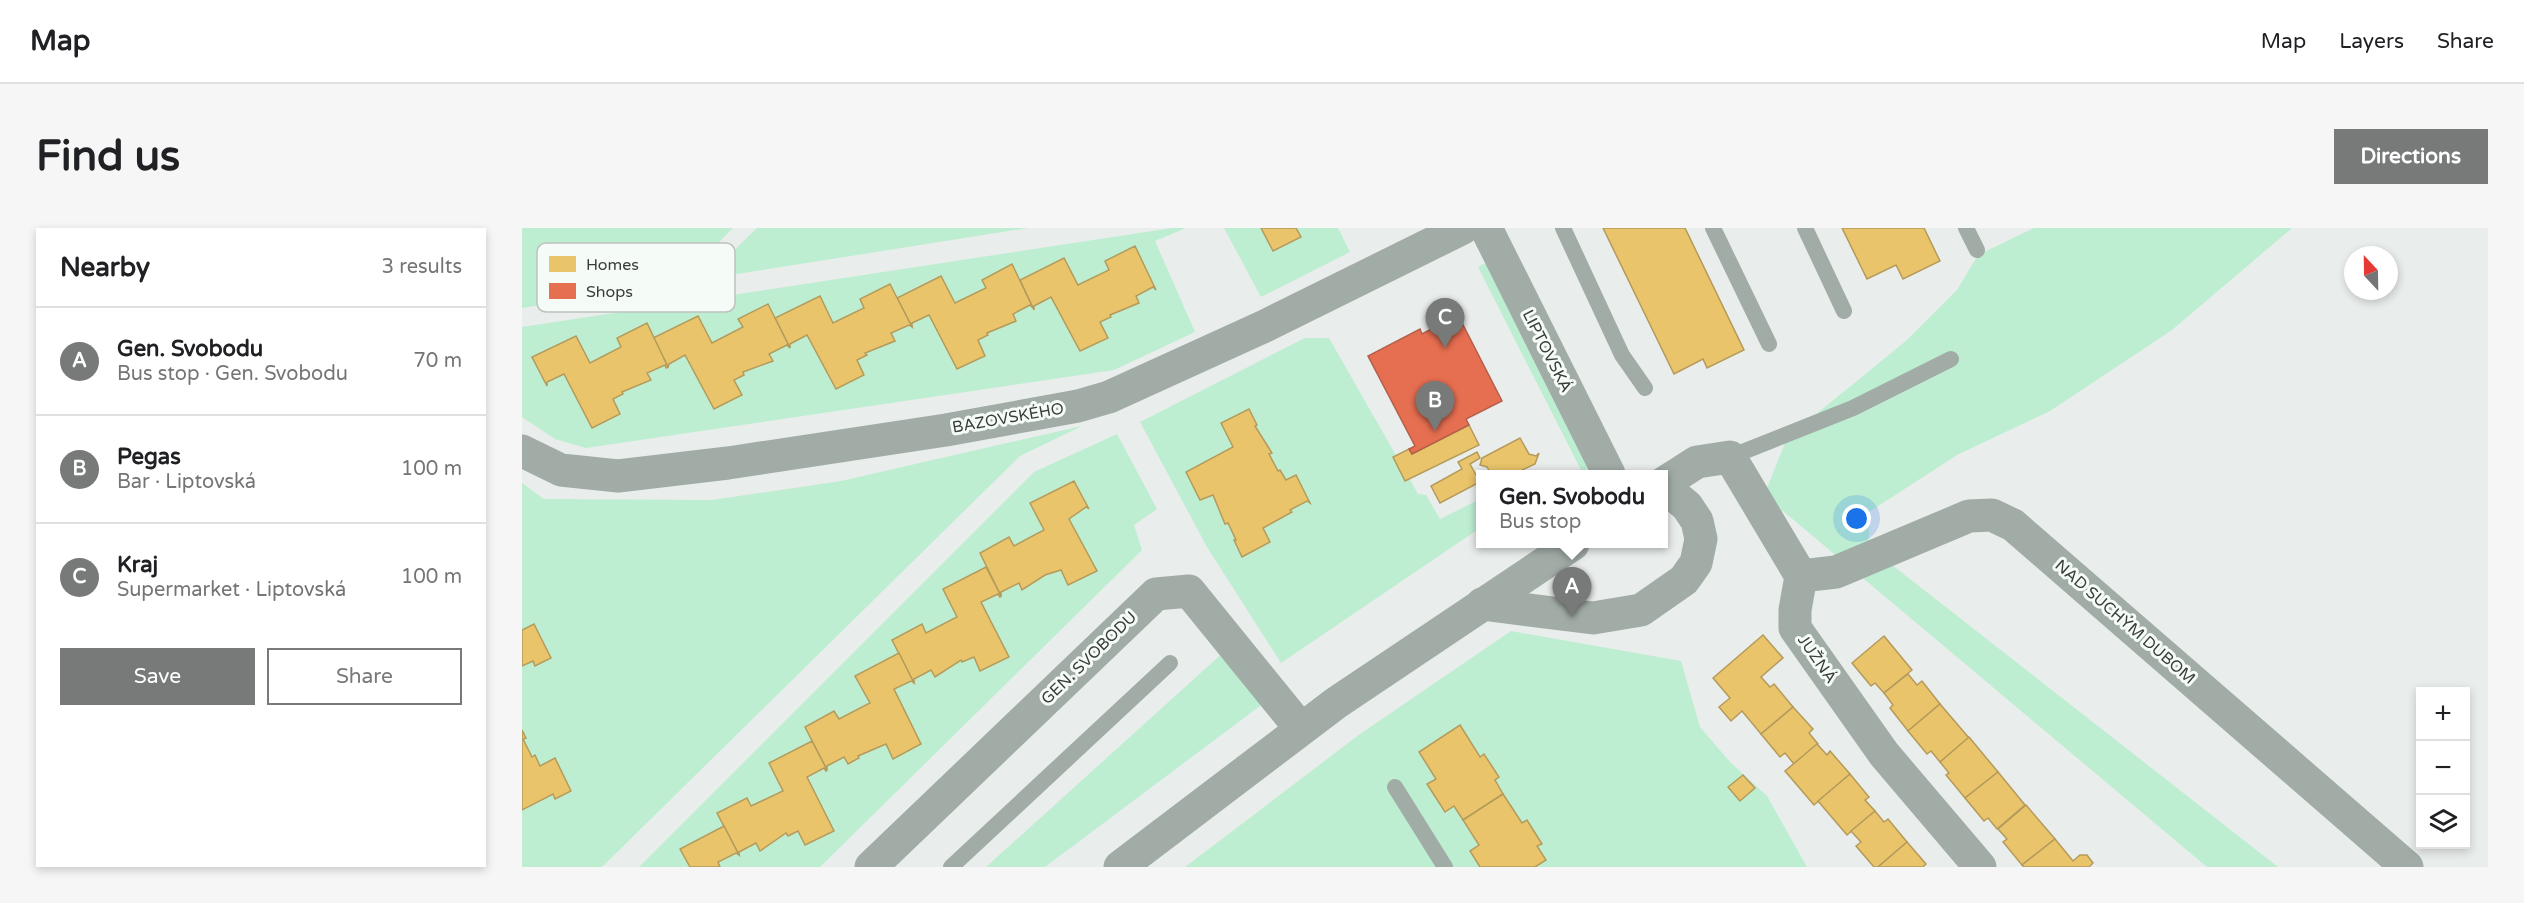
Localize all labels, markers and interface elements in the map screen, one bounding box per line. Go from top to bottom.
text: Map [30,24,90,58]
text: Map [2261,29,2306,54]
text: Layers [2339,29,2404,54]
text: Share [2437,29,2494,54]
button: Directions [2334,129,2488,184]
text: Find us [36,131,180,182]
legend [537,243,735,312]
north arrow [2344,246,2398,300]
text: Nearby [60,252,150,283]
text: 3 results [382,255,462,279]
text: Homes [586,255,639,275]
text: Shops [586,282,633,302]
pin: C [1426,298,1464,348]
street label: LIPTOVSKÁ [1518,306,1576,396]
text: Gen. Svobodu [117,336,263,362]
text: A [72,349,87,373]
text: 70 m [413,349,462,373]
text: Bus stop · Gen. Svobodu [117,362,348,386]
pin: B [1416,382,1454,431]
street label: BAZOVSKÉHO [951,398,1065,438]
text: Pegas [117,444,181,470]
text: B [73,457,86,481]
text: 100 m [401,457,462,481]
text: Bar · Liptovská [117,470,256,494]
popup [1476,470,1668,548]
text: Gen. Svobodu [1499,484,1645,510]
your location [1842,504,1871,533]
text: Bus stop [1499,510,1581,534]
text: Kraj [117,552,158,578]
street label: NAD SUCHÝM DUBOM [2051,556,2199,688]
text: C [73,565,86,589]
text: 100 m [401,565,462,589]
pin: A [1552,568,1592,617]
text: Supermarket · Liptovská [117,578,346,602]
street label: GEN. SVOBODU [1037,607,1141,709]
street label: JUŽNÁ [1793,631,1841,687]
button: Save [60,648,255,705]
button: Share [267,648,462,705]
map controls [2416,687,2470,849]
button: + [2416,687,2470,741]
button: − [2416,741,2470,795]
button: layers [2416,795,2470,849]

